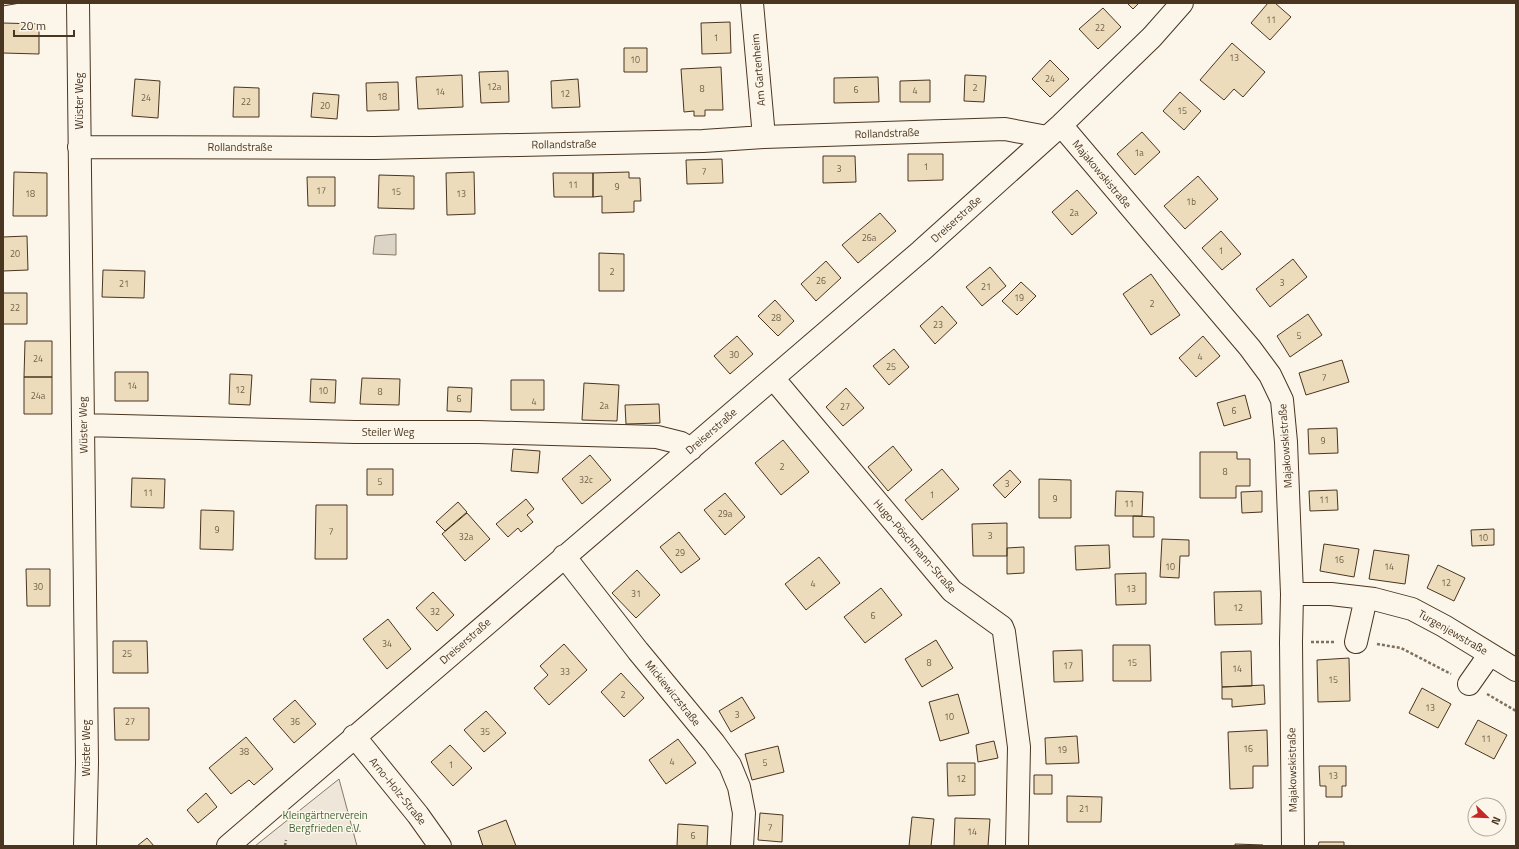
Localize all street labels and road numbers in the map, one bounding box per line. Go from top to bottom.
street label: Am Gartenheim [747,33,769,107]
street label: Wüster Weg [71,72,87,129]
street label: Rollandstraße [854,124,920,142]
street label: Rollandstraße [531,135,597,153]
street label: Majakowskistraße [1069,136,1136,212]
street label: Rollandstraße [208,139,273,155]
street label: Dreiserstraße [927,192,985,246]
street label: Wüster Weg [74,396,91,454]
street label: Majakowskistraße [1274,403,1296,489]
street label: Dreiserstraße [682,404,741,458]
street label: Steiler Weg [362,424,415,440]
street label: Hugo-Pöschmann-Straße [870,496,961,597]
street label: Turgenjewstraße [1415,606,1491,659]
street label: Dreiserstraße [436,614,495,668]
street label: Mickiewiczstraße [641,657,705,730]
street label: Wüster Weg [78,719,94,776]
street label: Majakowskistraße [1283,727,1301,813]
street label: Arno-Holz-Straße [366,754,431,829]

